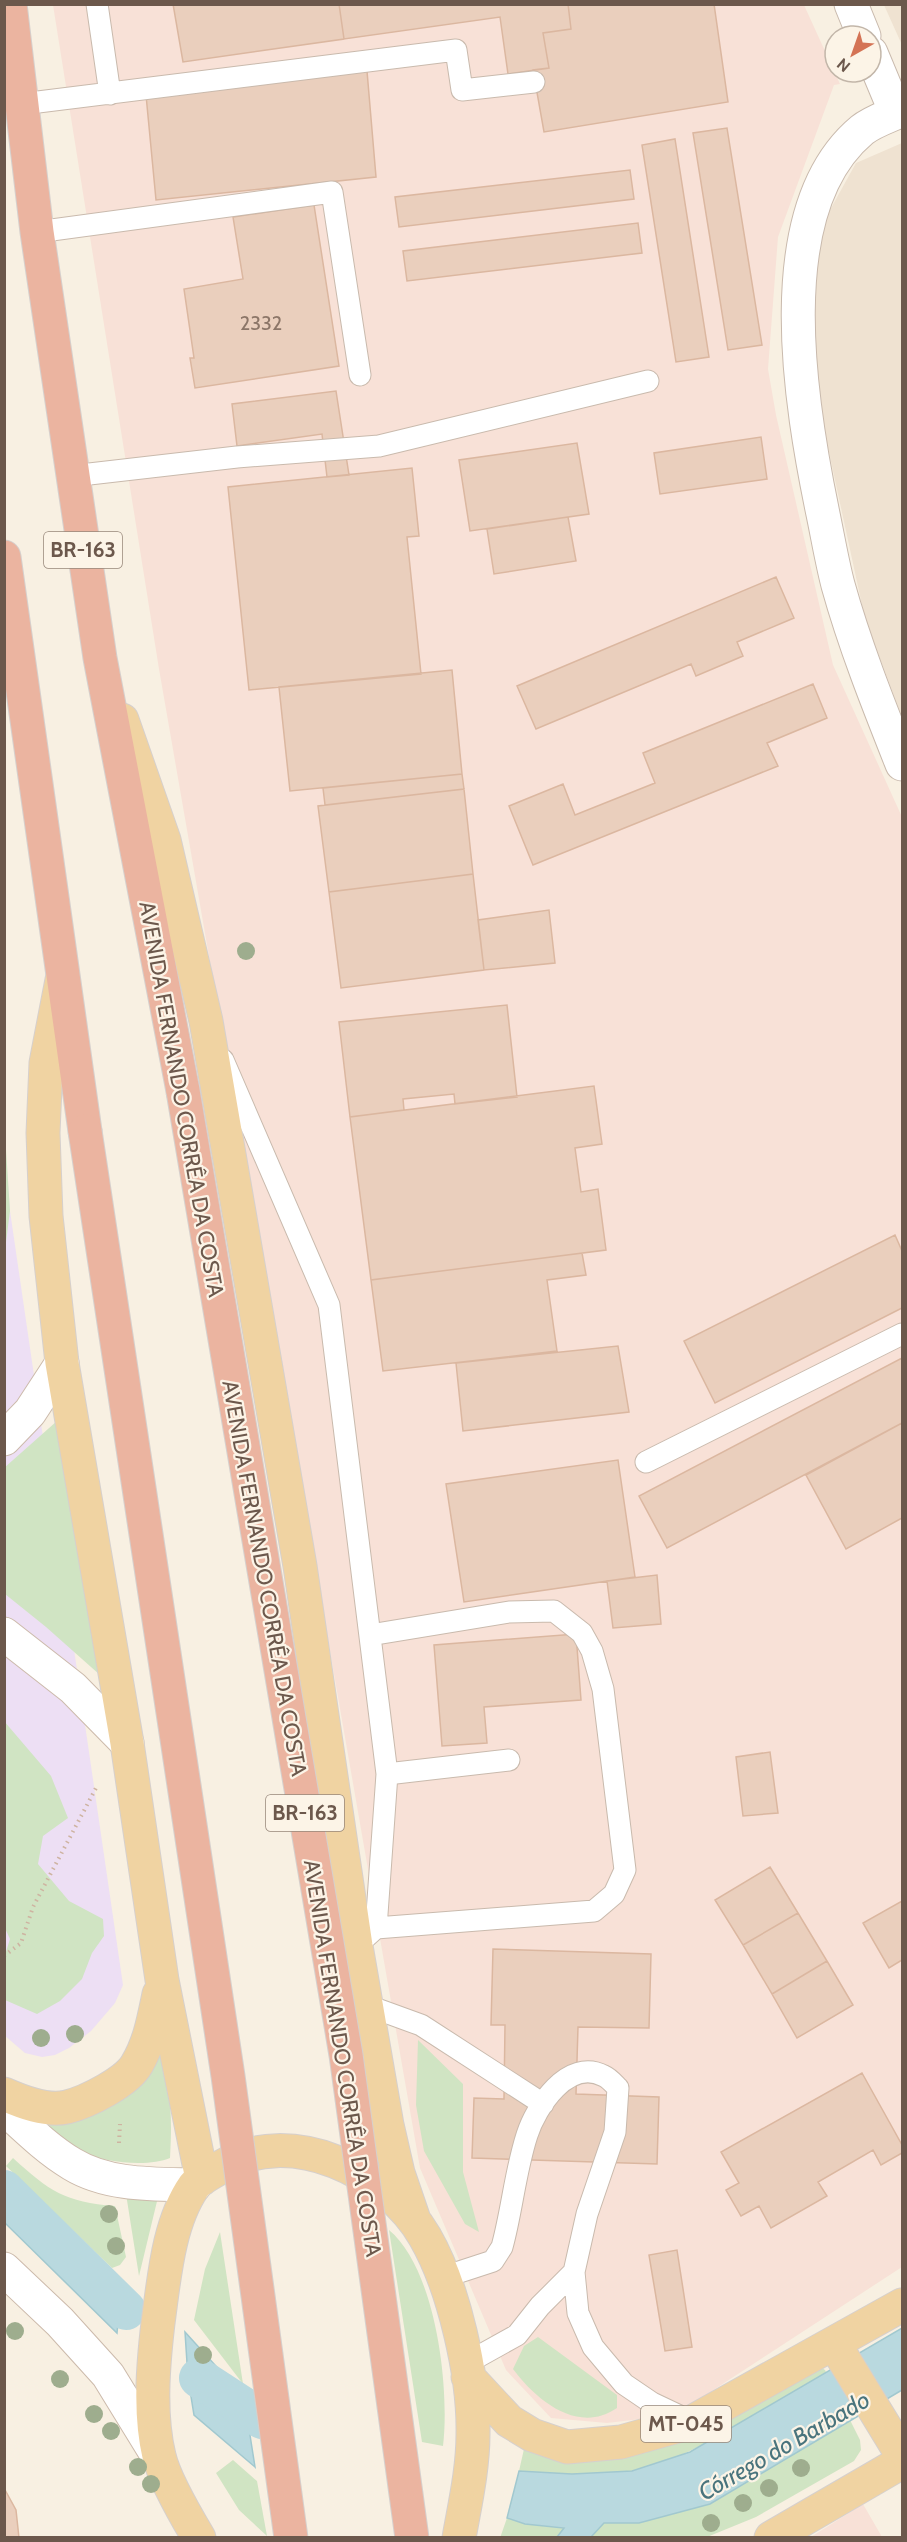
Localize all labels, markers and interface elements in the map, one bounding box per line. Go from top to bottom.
north arrow [823,24,883,84]
text: N [833,54,854,76]
house number: 2332 [240,311,282,335]
road number: BR-163 [44,532,122,568]
street label: AVENIDA FERNANDO CORRÊA DA COSTA [133,899,230,1300]
street label: AVENIDA FERNANDO CORRÊA DA COSTA [216,1378,313,1779]
road number: BR-163 [266,1795,344,1831]
street label: AVENIDA FERNANDO CORRÊA DA COSTA [298,1858,387,2259]
water label: Córrego do Barbado [693,2385,875,2506]
road number: MT-045 [641,2406,731,2442]

